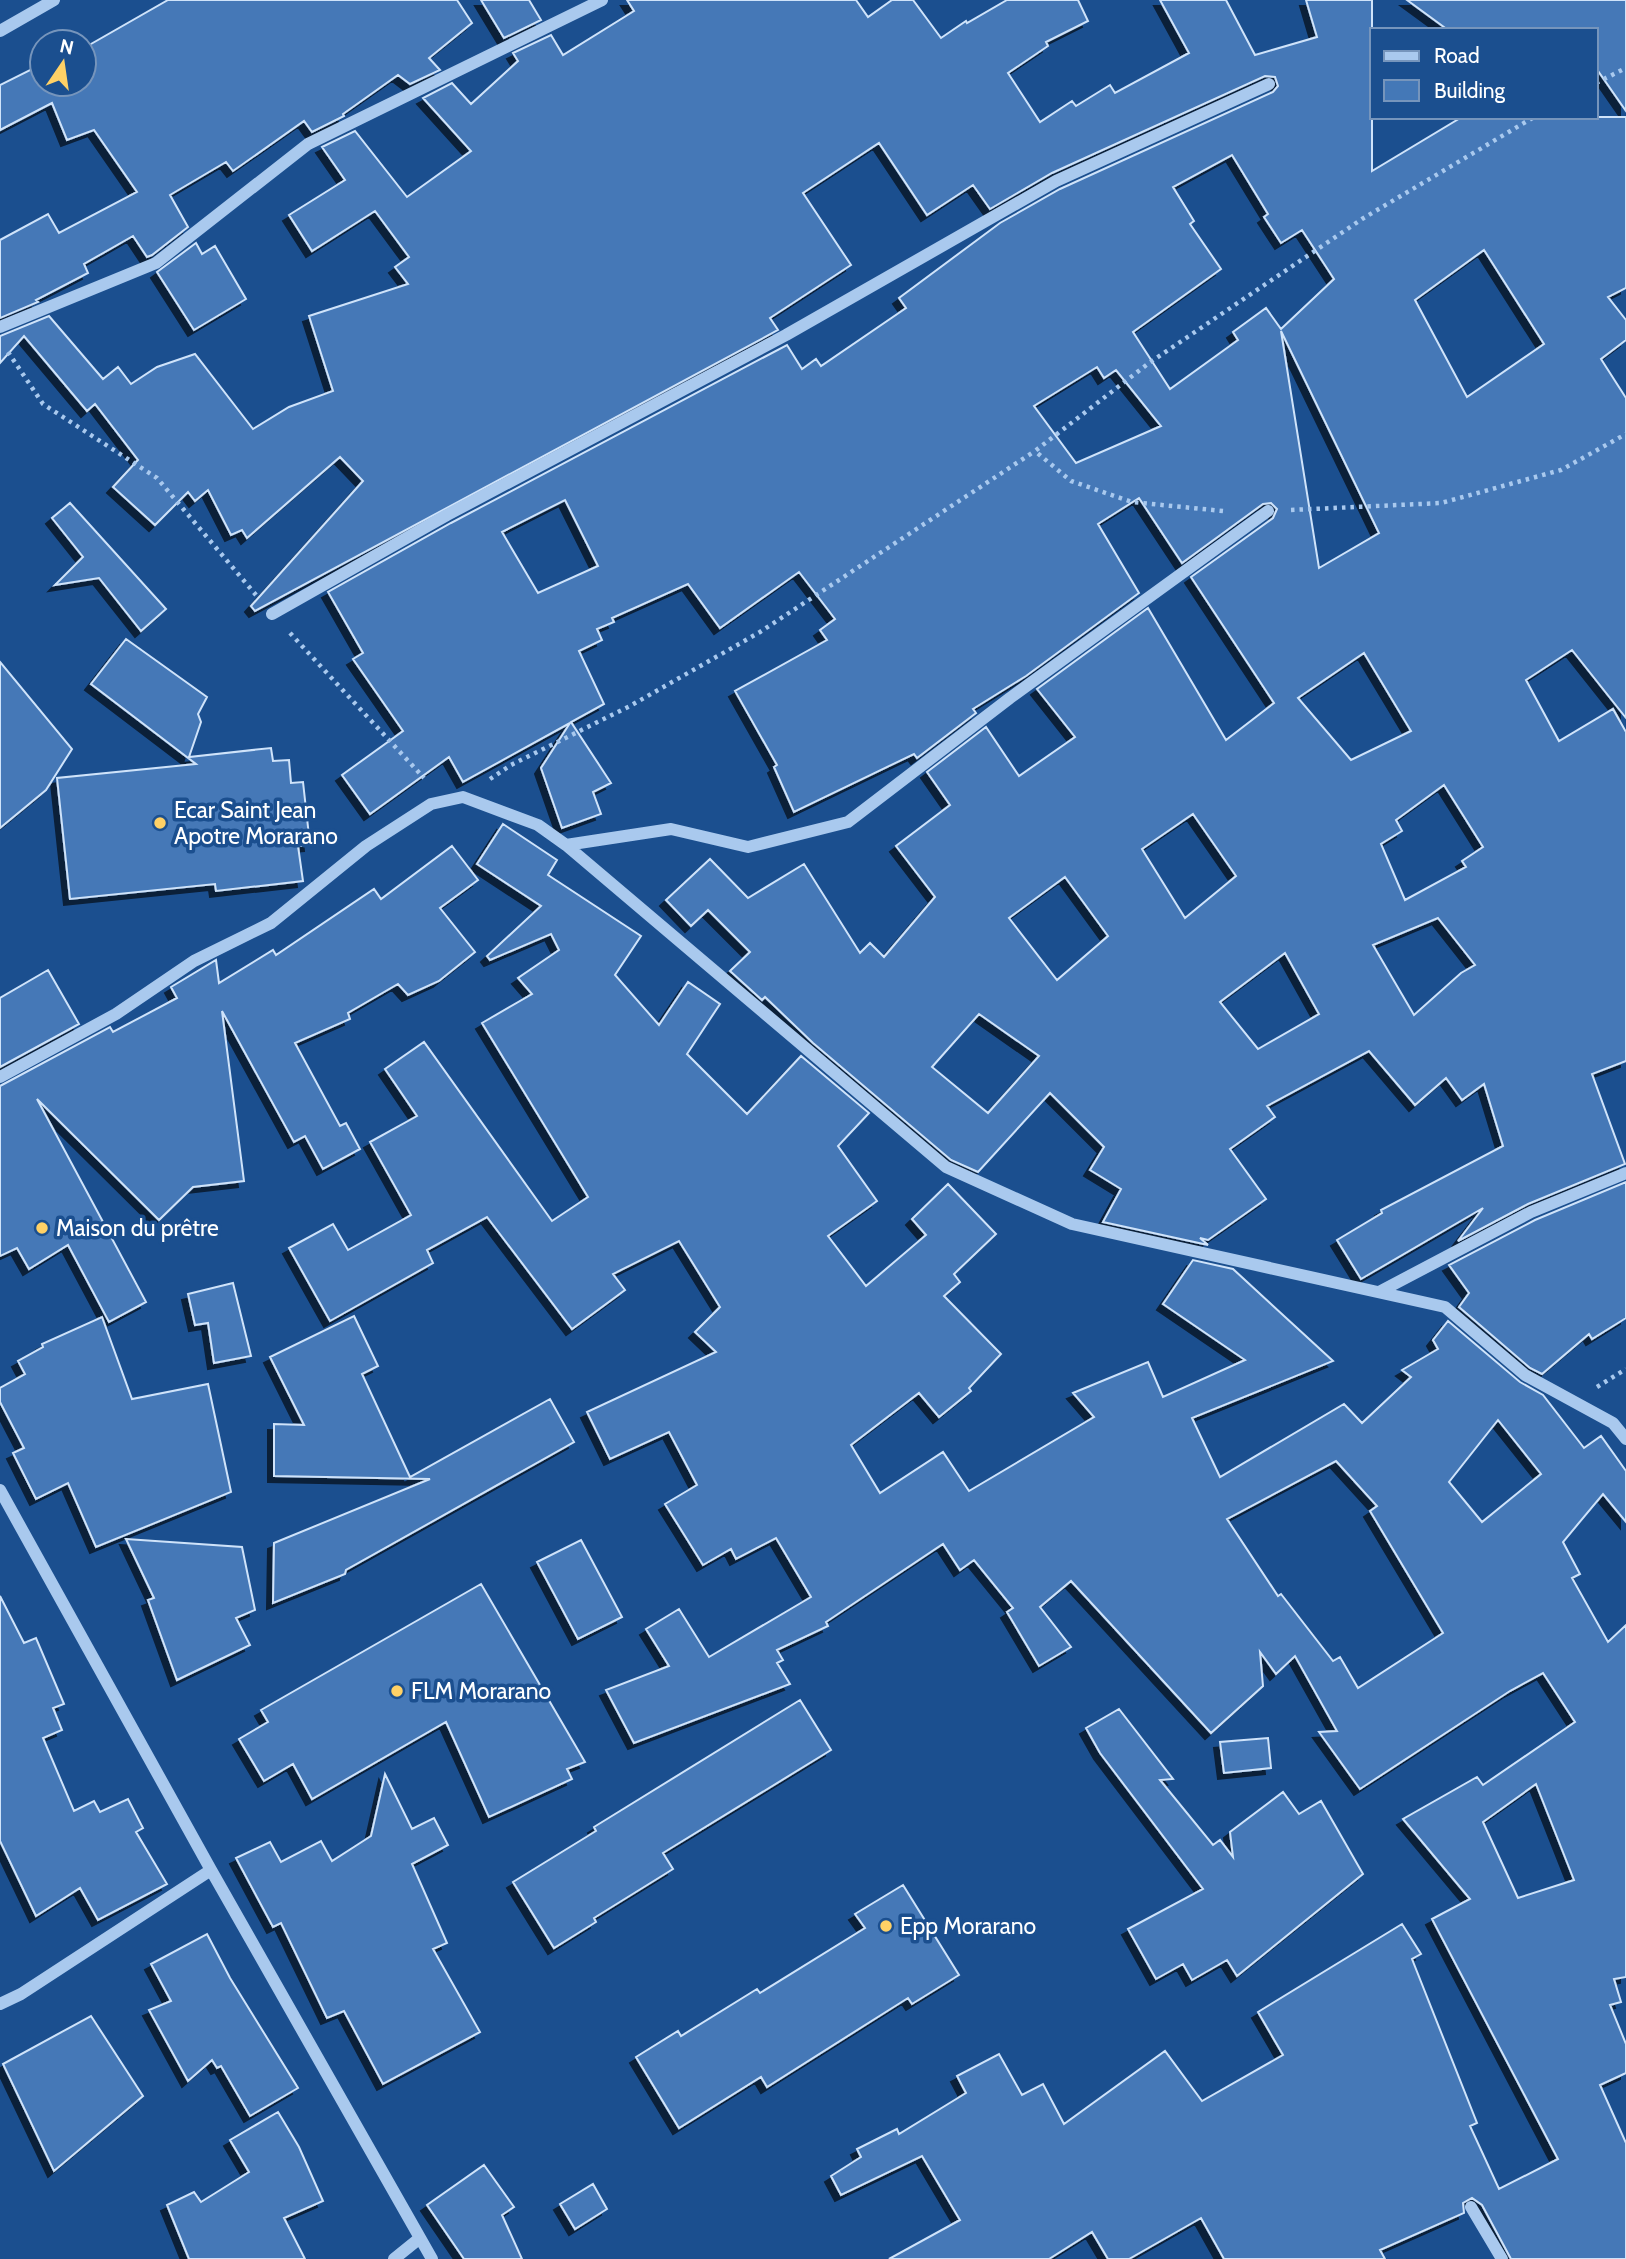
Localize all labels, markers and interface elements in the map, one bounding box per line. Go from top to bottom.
north arrow [28,28,98,98]
legend [1370,28,1598,119]
text: N [58,34,76,60]
text: Road [1434,43,1480,68]
text: Building [1434,78,1506,103]
place label: Ecar Saint Jean Apotre Morarano [174,796,338,850]
marker: Ecar Saint Jean Apotre Morarano [152,815,168,831]
place label: Maison du prêtre [56,1214,219,1242]
marker: Maison du prêtre [34,1220,50,1236]
place label: FLM Morarano [411,1677,551,1705]
marker: FLM Morarano [389,1683,405,1699]
place label: Epp Morarano [900,1912,1036,1940]
marker: Epp Morarano [878,1918,894,1934]

